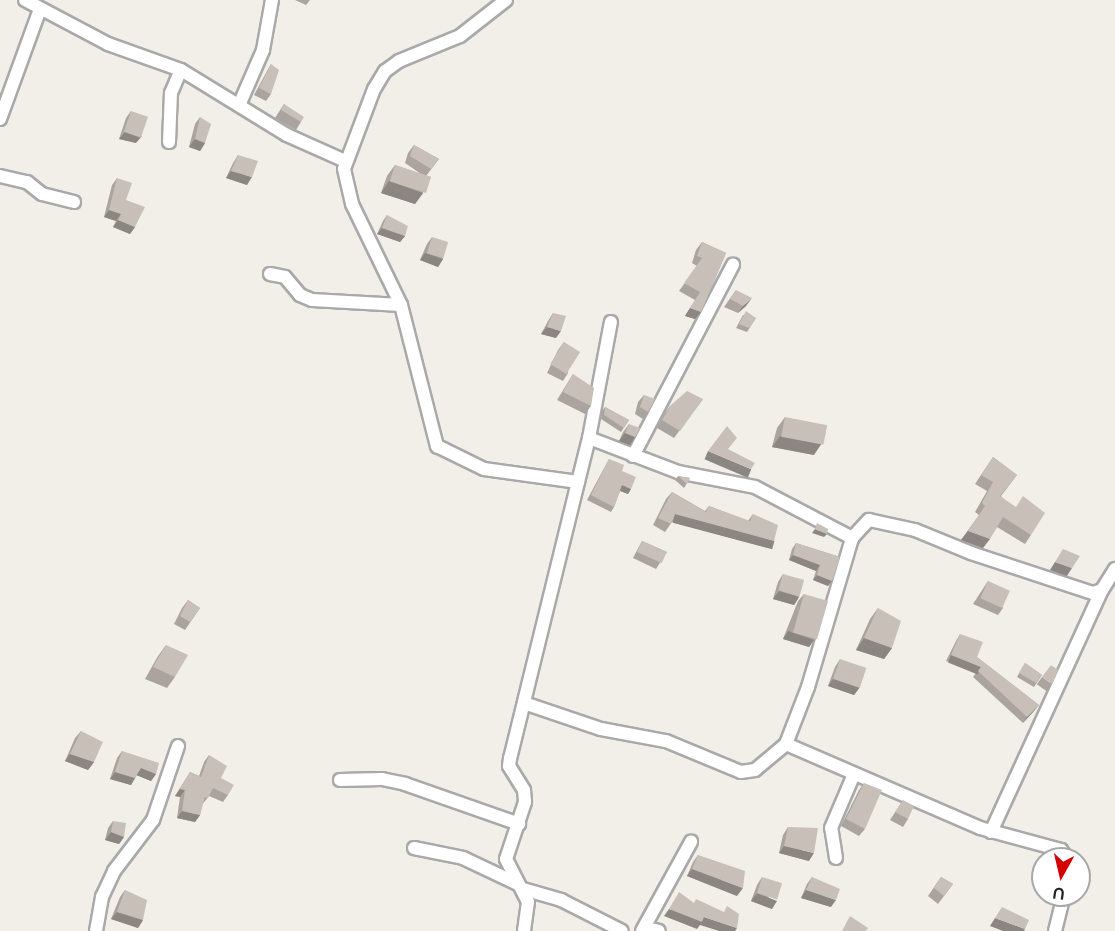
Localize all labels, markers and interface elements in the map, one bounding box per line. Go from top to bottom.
north arrow [1031,847,1091,907]
text: U [1051,883,1066,904]

